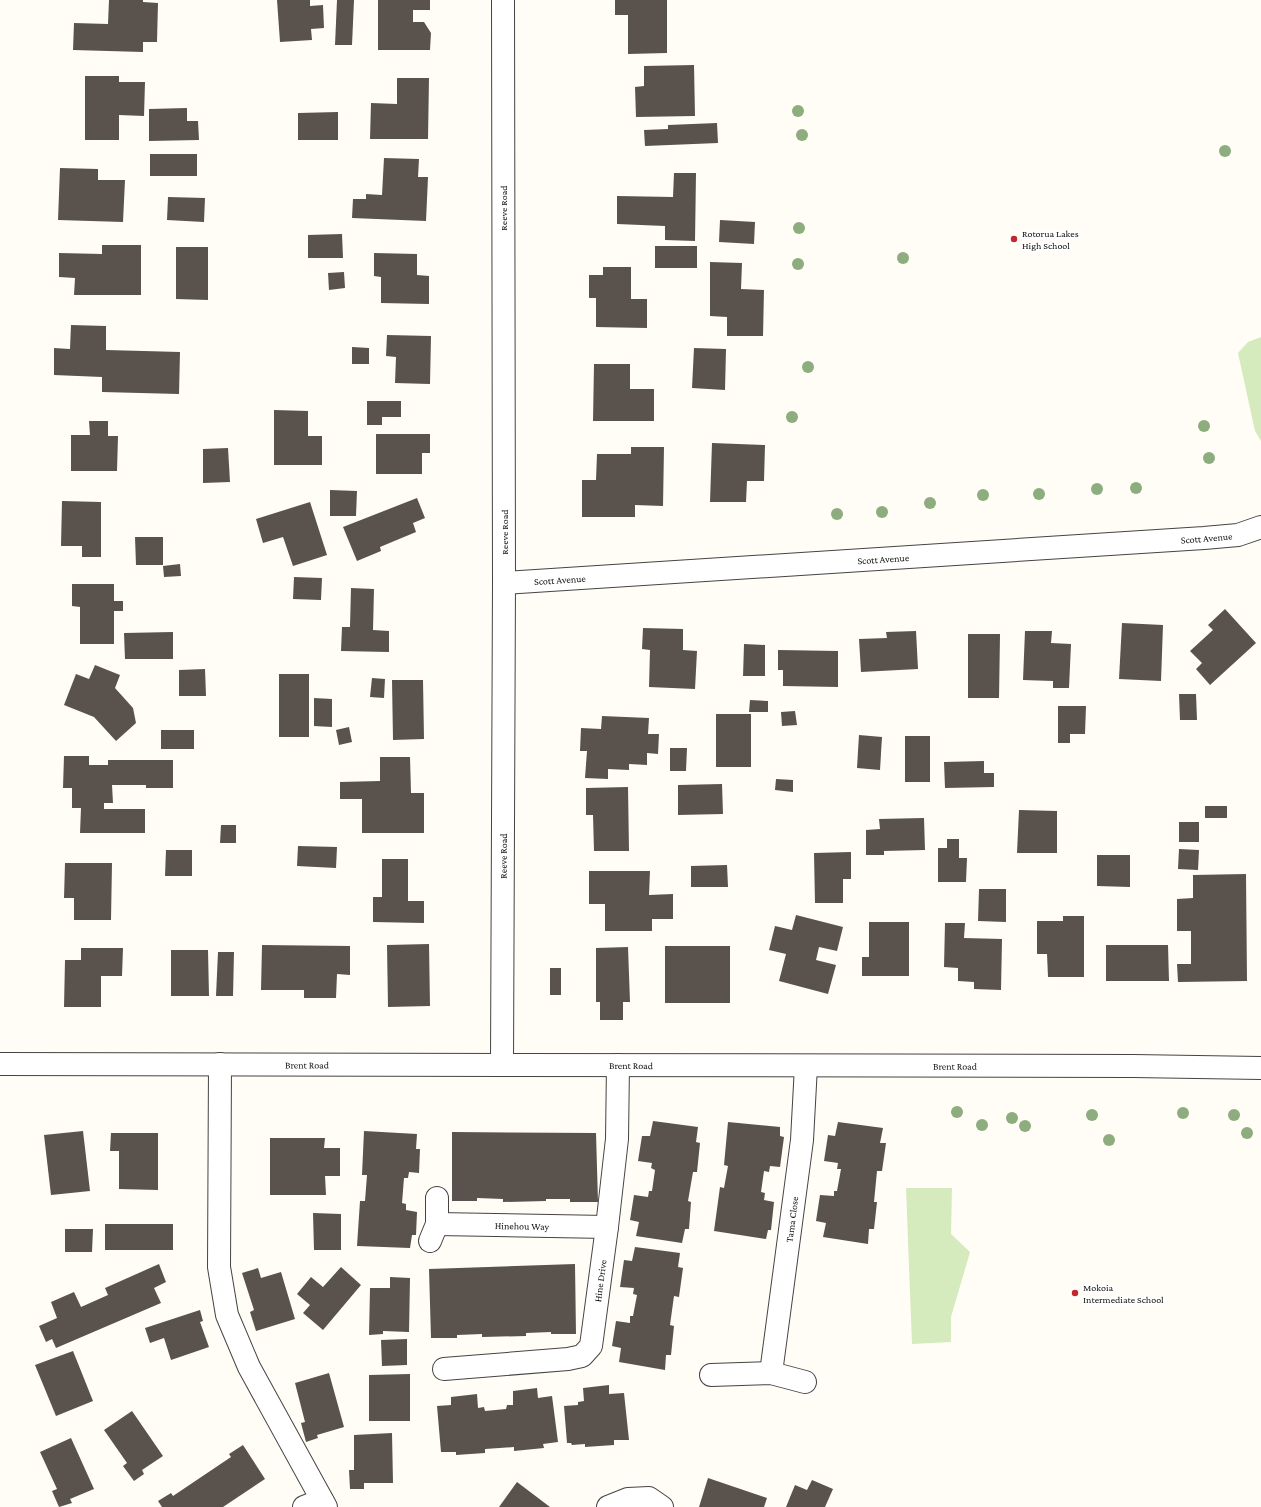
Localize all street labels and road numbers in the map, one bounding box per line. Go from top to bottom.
street label: Reeve Road [498,185,509,231]
street label: Reeve Road [499,509,510,555]
street label: Scott Avenue [1180,530,1233,545]
street label: Scott Avenue [857,552,910,566]
street label: Scott Avenue [534,573,587,587]
street label: Reeve Road [498,833,509,879]
street label: Brent Road [285,1060,330,1071]
street label: Brent Road [609,1060,654,1071]
street label: Brent Road [933,1061,978,1072]
street label: Tama Close [783,1195,801,1243]
street label: Hinehou Way [495,1220,550,1232]
street label: Hine Drive [592,1258,609,1303]

